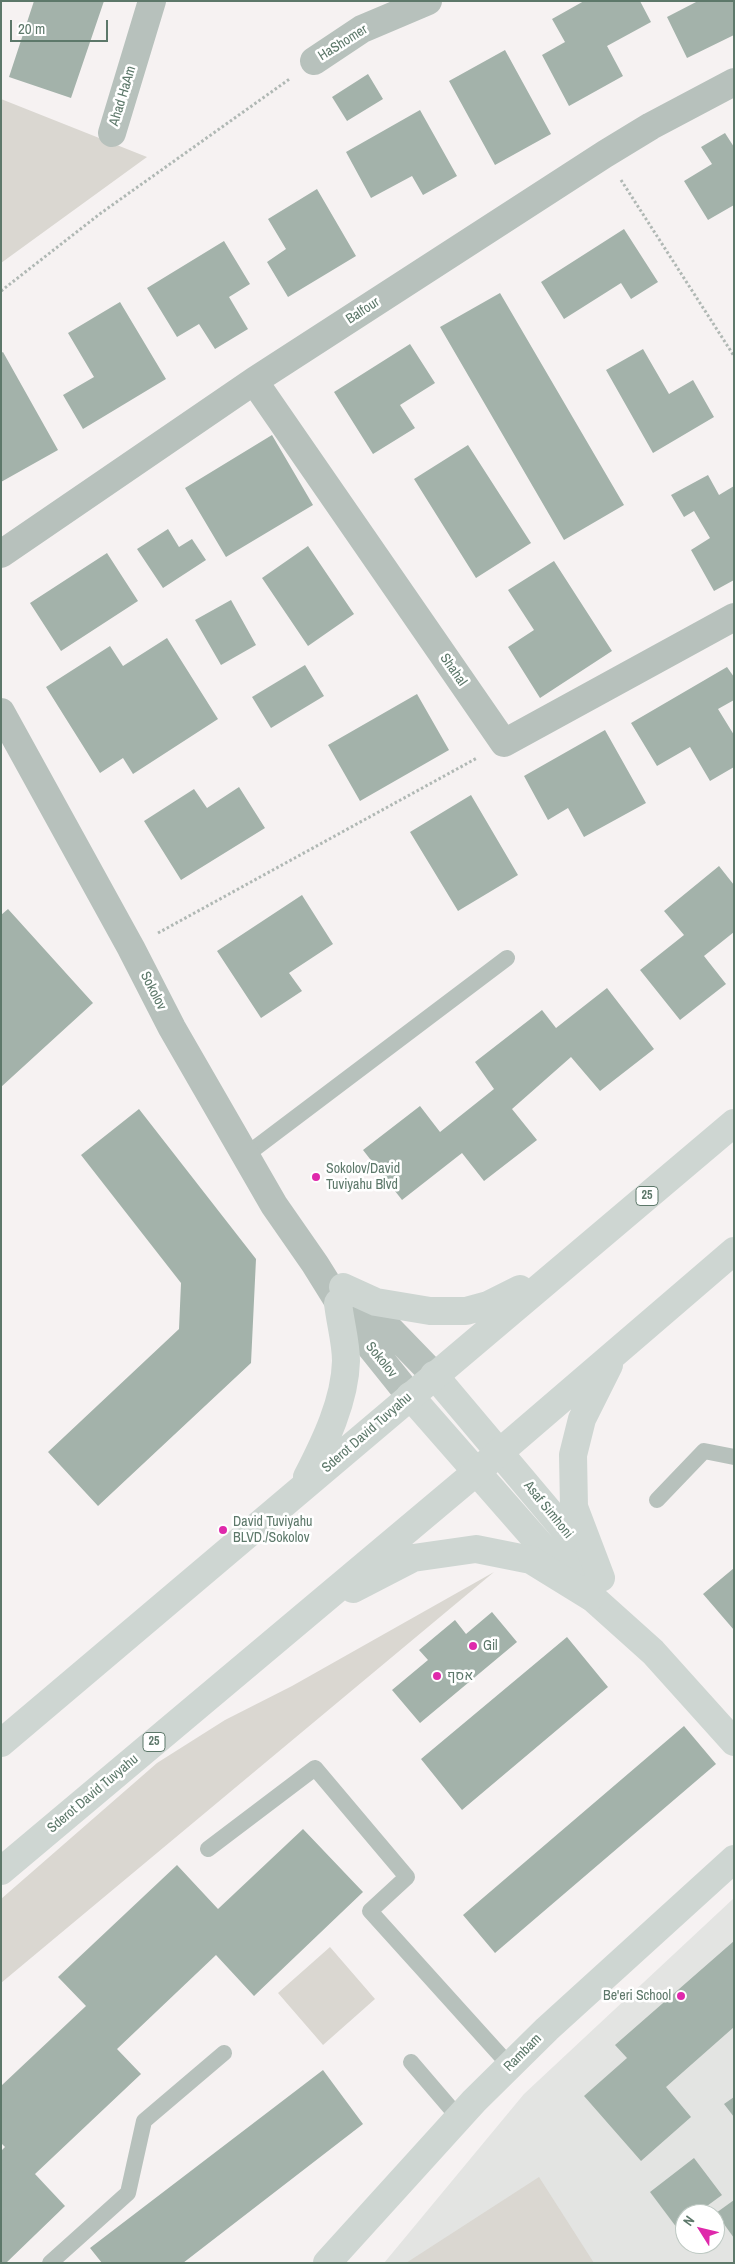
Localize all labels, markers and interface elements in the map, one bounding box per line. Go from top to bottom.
scale bar [12,10,110,42]
text: 20 m [18,18,45,39]
street label: HaShomer [315,21,371,65]
street label: Ahad HaAm [106,64,140,128]
street label: Balfour [343,294,383,328]
street label: Shahal [436,651,470,689]
street label: Sokolov [136,969,170,1013]
place label: Sokolov/David Tuviyahu Blvd [326,1161,400,1194]
marker: Sokolov/David Tuviyahu Blvd [310,1171,322,1183]
road number: 25 [636,1186,658,1206]
street label: Sokolov [362,1339,400,1381]
street label: Sderot David Tuvyahu [319,1390,415,1476]
street label: Asaf Simhoni [520,1478,576,1542]
place label: David Tuviyahu BLVD./Sokolov [233,1514,312,1546]
marker: David Tuviyahu BLVD./Sokolov [217,1524,229,1536]
place label: Gil [483,1638,498,1654]
marker: Gil [467,1640,479,1652]
place label: אסף [447,1668,473,1684]
marker: אסף [431,1670,443,1682]
road number: 25 [143,1732,165,1751]
street label: Sderot David Tuvyahu [44,1751,142,1837]
place label: Be'eri School [603,1988,671,2004]
marker: Be'eri School [675,1990,687,2002]
street label: Rambam [501,2031,545,2075]
north arrow [675,2204,725,2254]
text: N [679,2212,698,2229]

